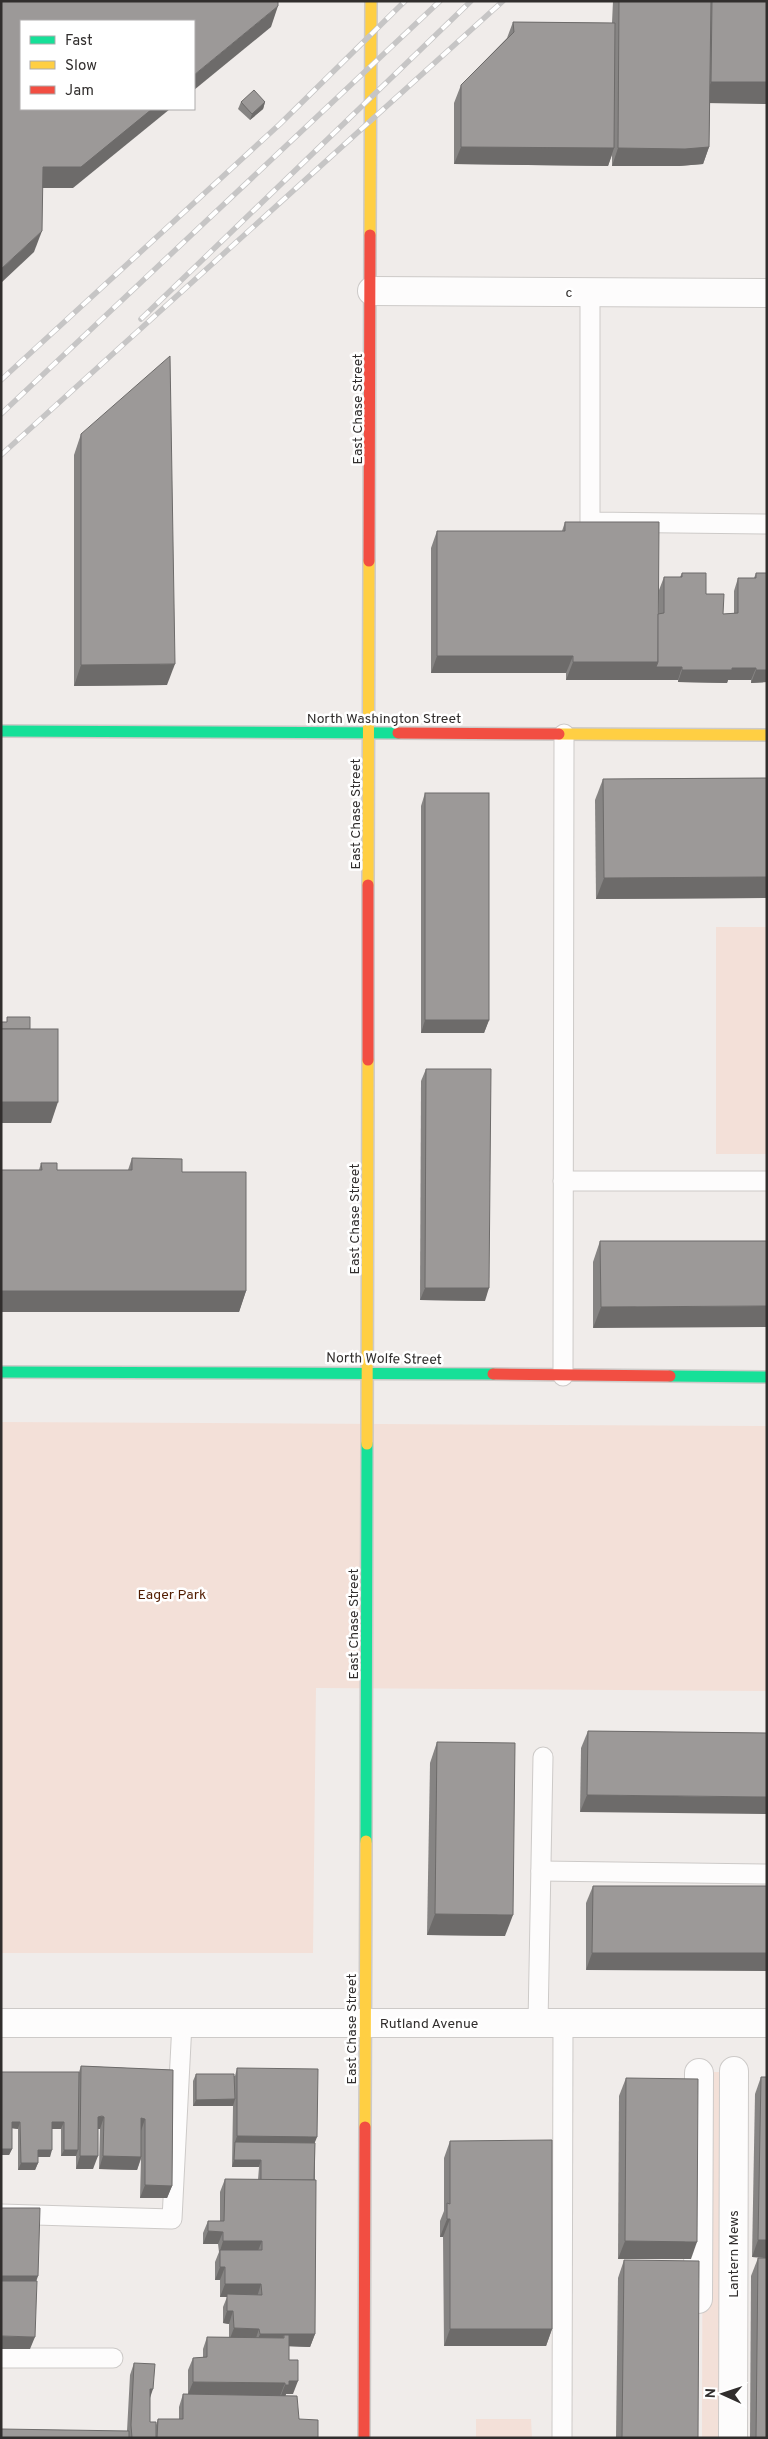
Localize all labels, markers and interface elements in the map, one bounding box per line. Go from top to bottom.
legend [20,20,195,110]
text: Fast [65,32,93,51]
text: Slow [65,57,97,76]
text: Jam [65,82,94,101]
street label: c [566,285,573,302]
street label: East Chase Street [350,354,367,464]
street label: North Washington Street [307,711,461,728]
street label: East Chase Street [348,759,365,869]
street label: East Chase Street [347,1164,364,1274]
street label: North Wolfe Street [326,1350,442,1369]
street label: East Chase Street [346,1569,363,1679]
park label: Eager Park [137,1587,207,1604]
street label: East Chase Street [344,1974,361,2084]
street label: Rutland Avenue [380,2016,478,2033]
street label: Lantern Mews [726,2210,743,2298]
north arrow [698,2369,748,2419]
text: N [703,2388,720,2399]

